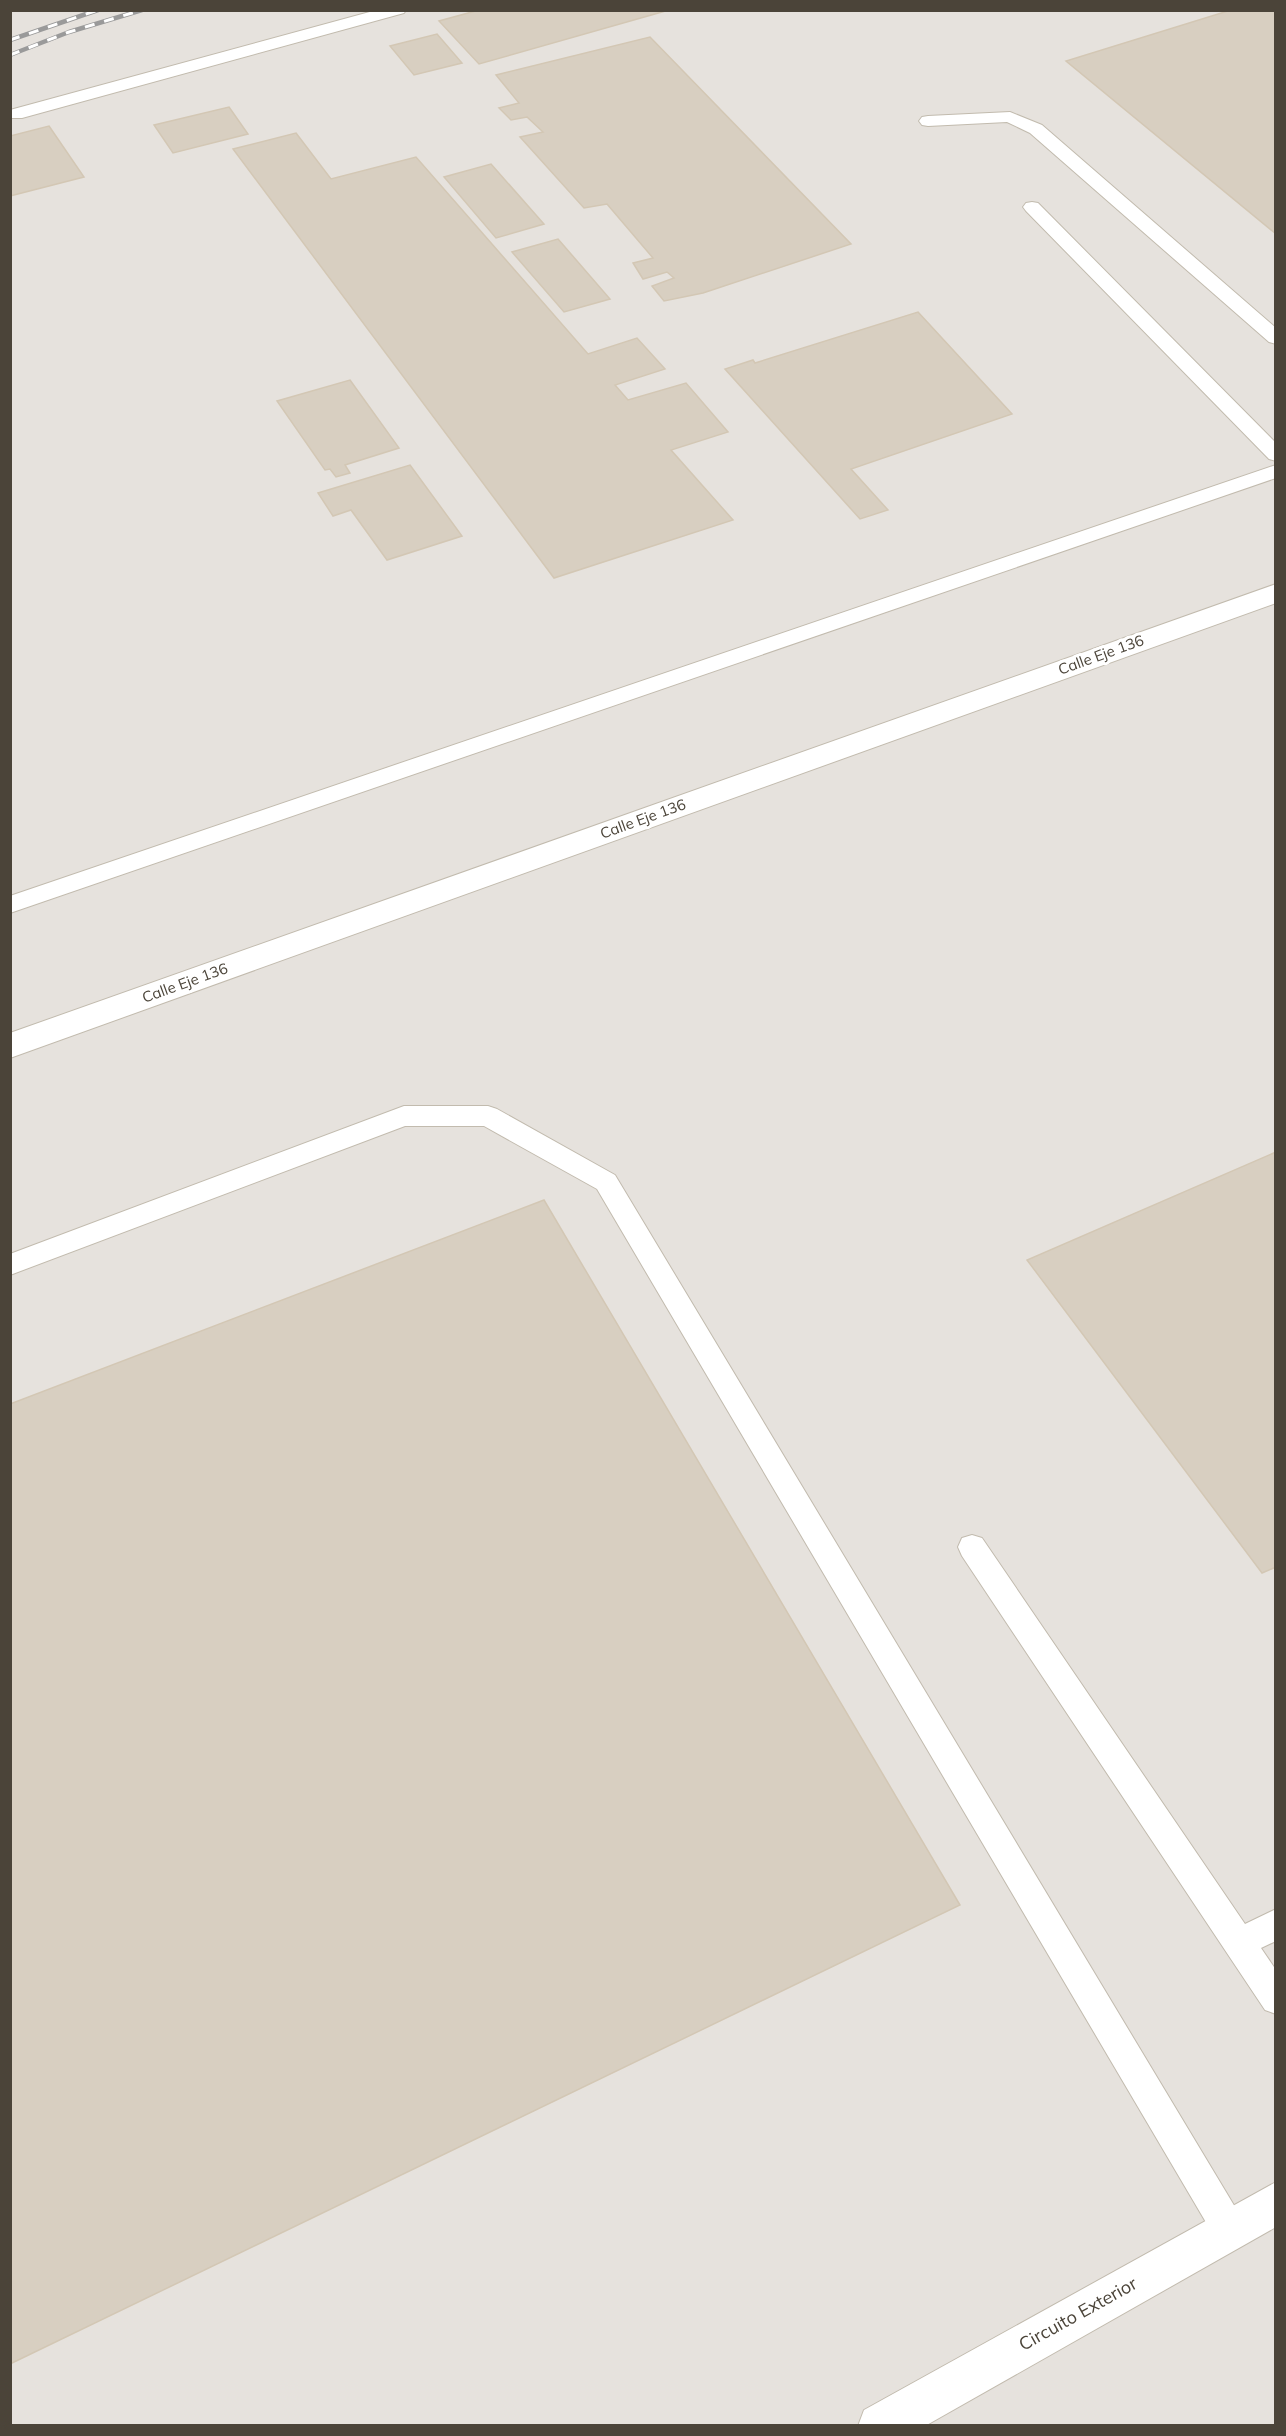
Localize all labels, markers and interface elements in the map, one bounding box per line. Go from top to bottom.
street label: Calle Eje 136 [1055,630,1146,679]
street label: Calle Eje 136 [597,794,688,843]
street label: Calle Eje 136 [139,958,230,1007]
street label: Circuito Exterior [1015,2271,1141,2356]

